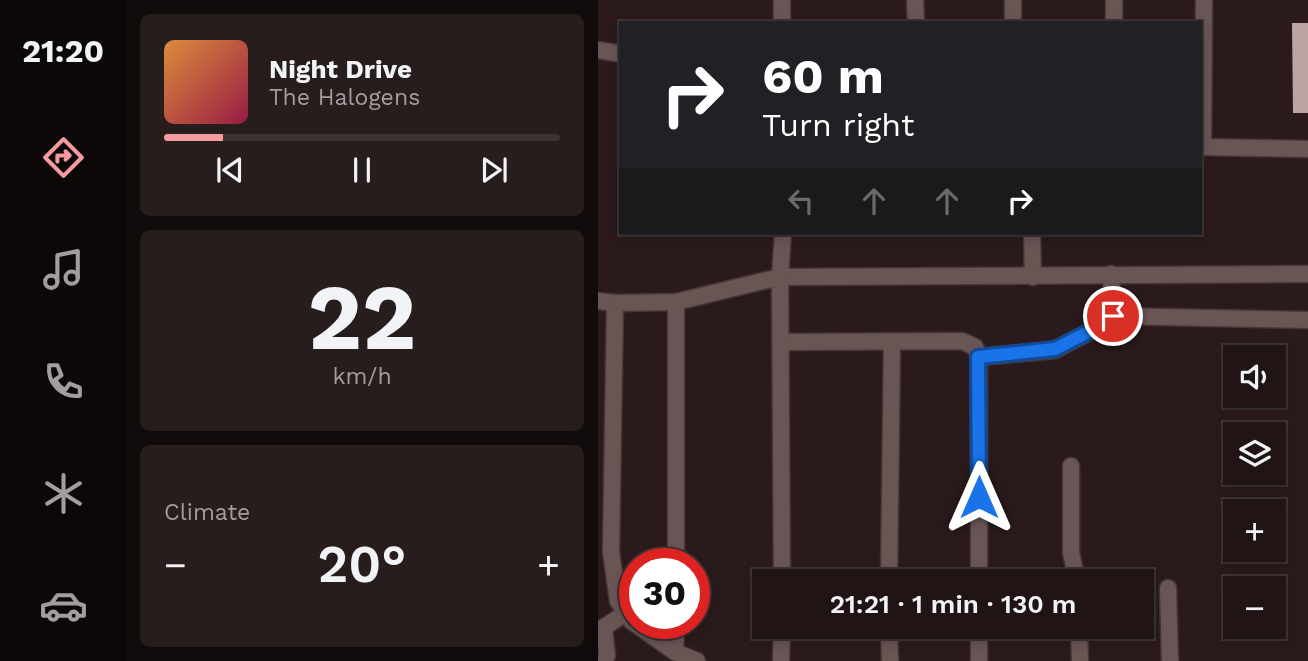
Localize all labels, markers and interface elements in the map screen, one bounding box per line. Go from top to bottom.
text: 21:20 [22,32,104,70]
text: 60 m [762,47,884,105]
icon: right [647,49,738,140]
text: Night Drive [269,54,412,84]
text: The Halogens [269,84,420,111]
text: Turn right [762,106,914,144]
icon: directions [39,133,88,182]
icon: previous [211,151,249,189]
icon: pause [343,151,381,189]
icon: next [475,151,513,189]
icon: left [782,182,820,220]
icon: ahead [855,182,893,220]
icon: ahead [928,182,966,220]
icon: right [1001,182,1039,220]
icon: music [39,245,88,294]
text: 22 [308,264,416,371]
pin [1083,286,1143,346]
icon: arrive [1094,297,1132,335]
map controls [1223,345,1286,639]
button: sound [1223,345,1286,408]
icon: phone [39,357,88,406]
text: km/h [332,363,392,390]
button: layers [1223,422,1286,485]
position arrow [942,460,1016,534]
icon: climate [39,469,88,518]
text: Climate [164,499,250,526]
button: + [1223,499,1286,562]
text: 20° [318,534,406,595]
text: − [164,543,187,587]
text: + [537,543,560,587]
speed limit sign: 30 [619,548,710,639]
button: − [1223,576,1286,639]
icon: car [39,581,88,630]
text: 21:21 · 1 min · 130 m [830,589,1076,619]

